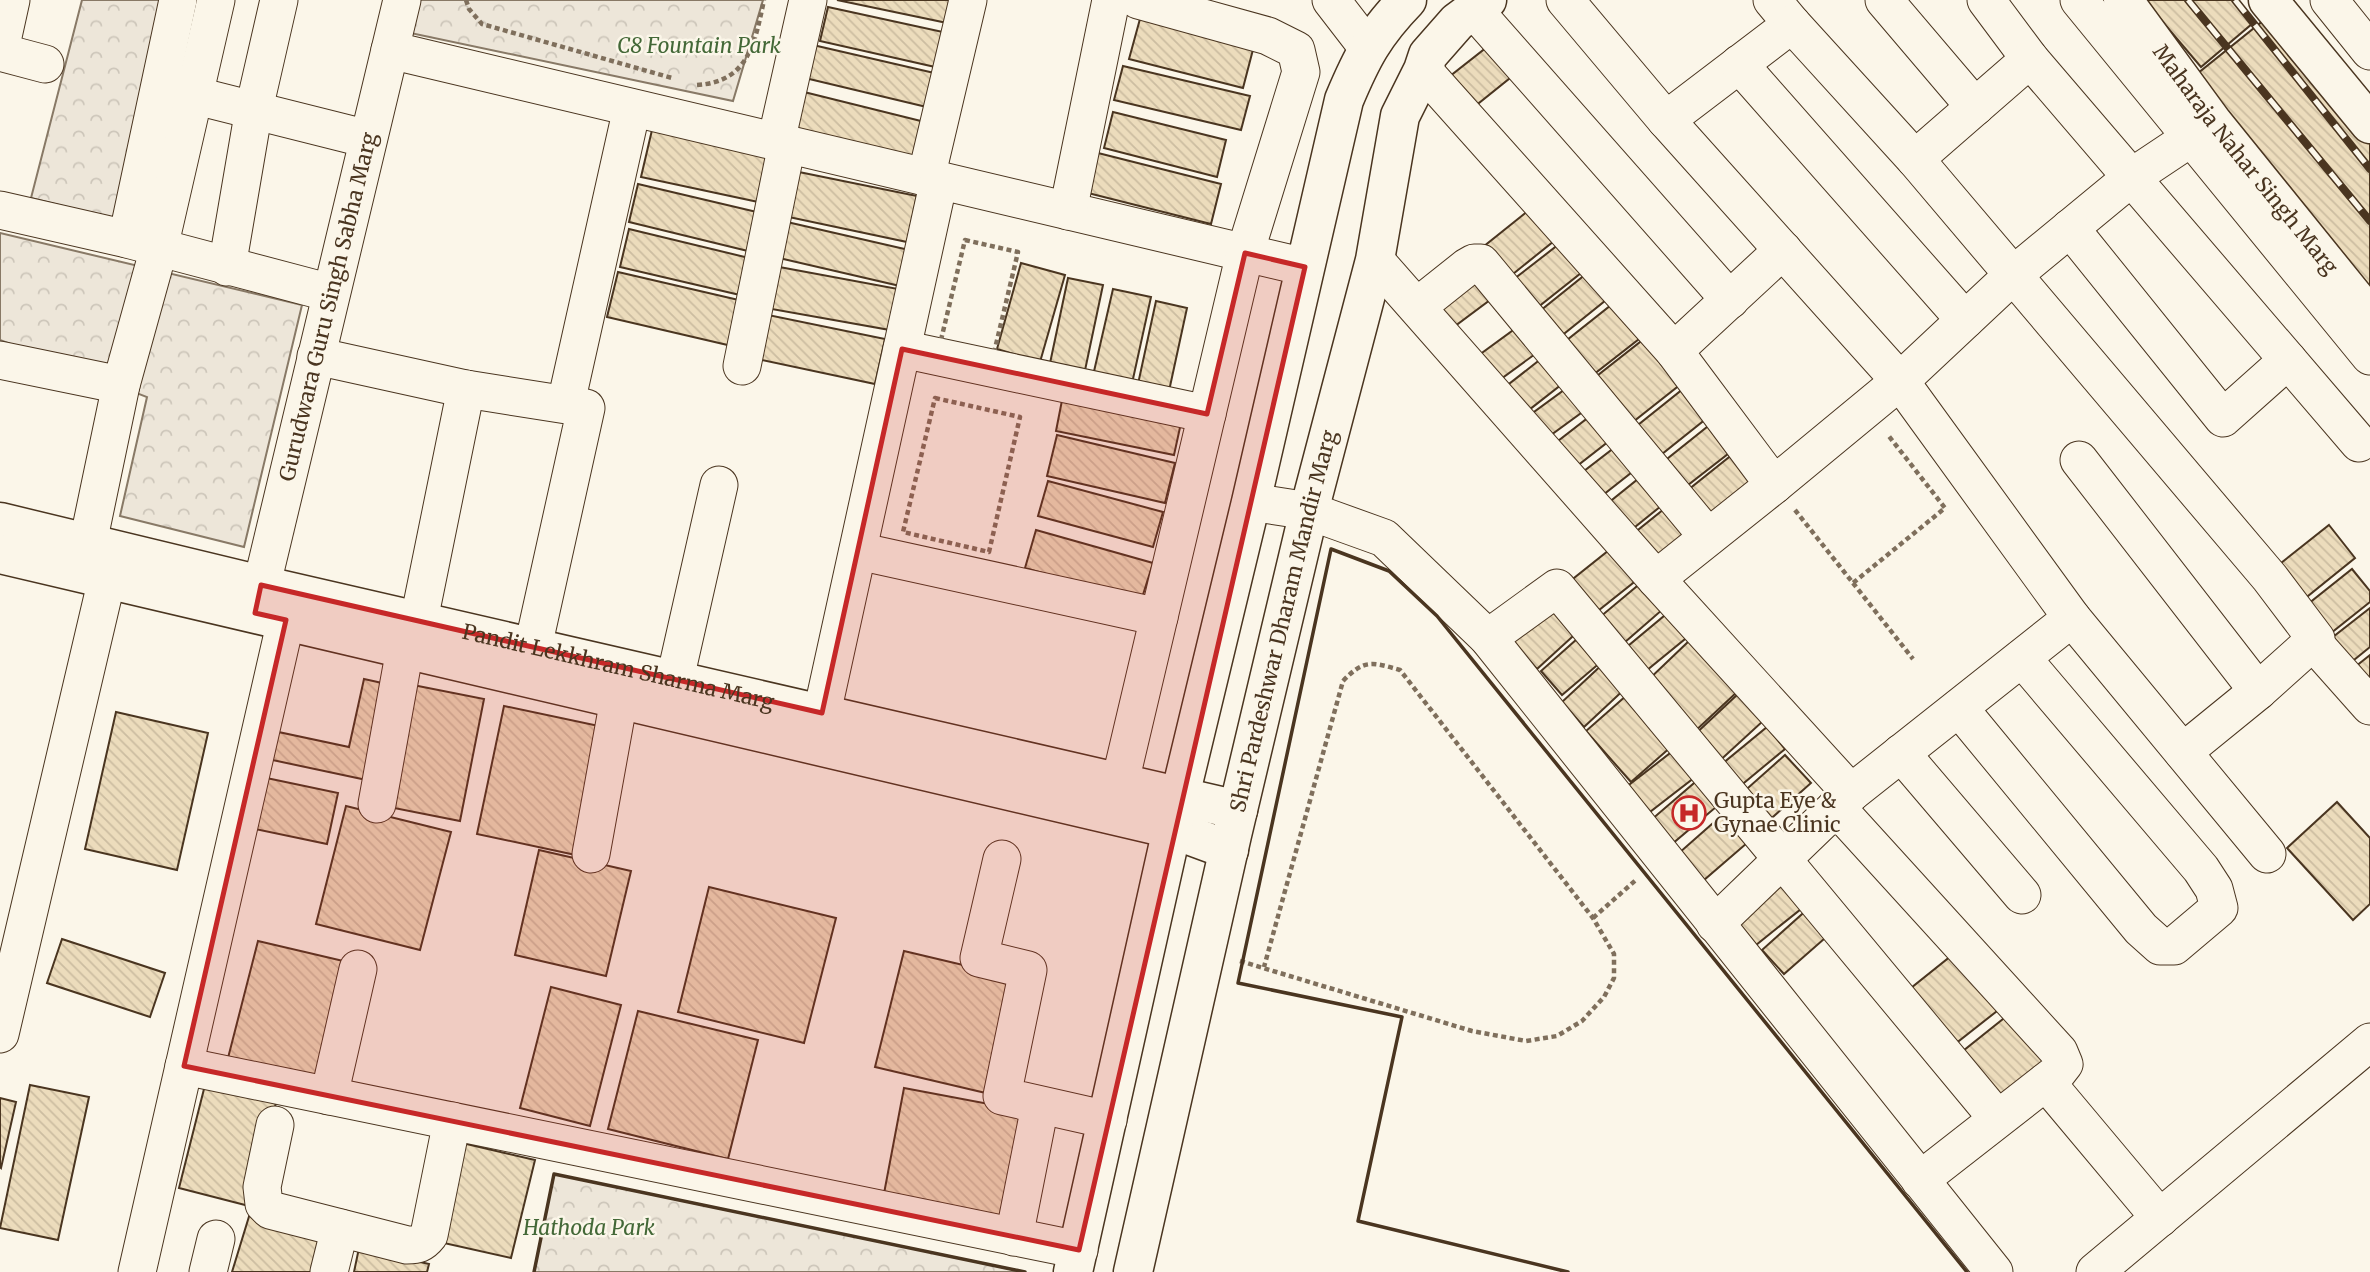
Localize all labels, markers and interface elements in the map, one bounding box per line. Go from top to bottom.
park label: C8 Fountain Park [617,32,782,59]
street label: Maharaja Nahar Singh Marg [2147,39,2344,280]
street label: Gurudwara Guru Singh Sabha Marg [273,129,383,484]
street label: Shri Pardeshwar Dharam Mandir Marg [1224,427,1343,815]
street label: Pandit Lekkhram Sharma Marg [460,618,777,716]
place label: Gupta Eye & Gynae Clinic [1714,787,1841,838]
hospital icon: Gupta Eye & Gynae Clinic [1670,794,1708,832]
park label: Hathoda Park [522,1214,655,1241]

